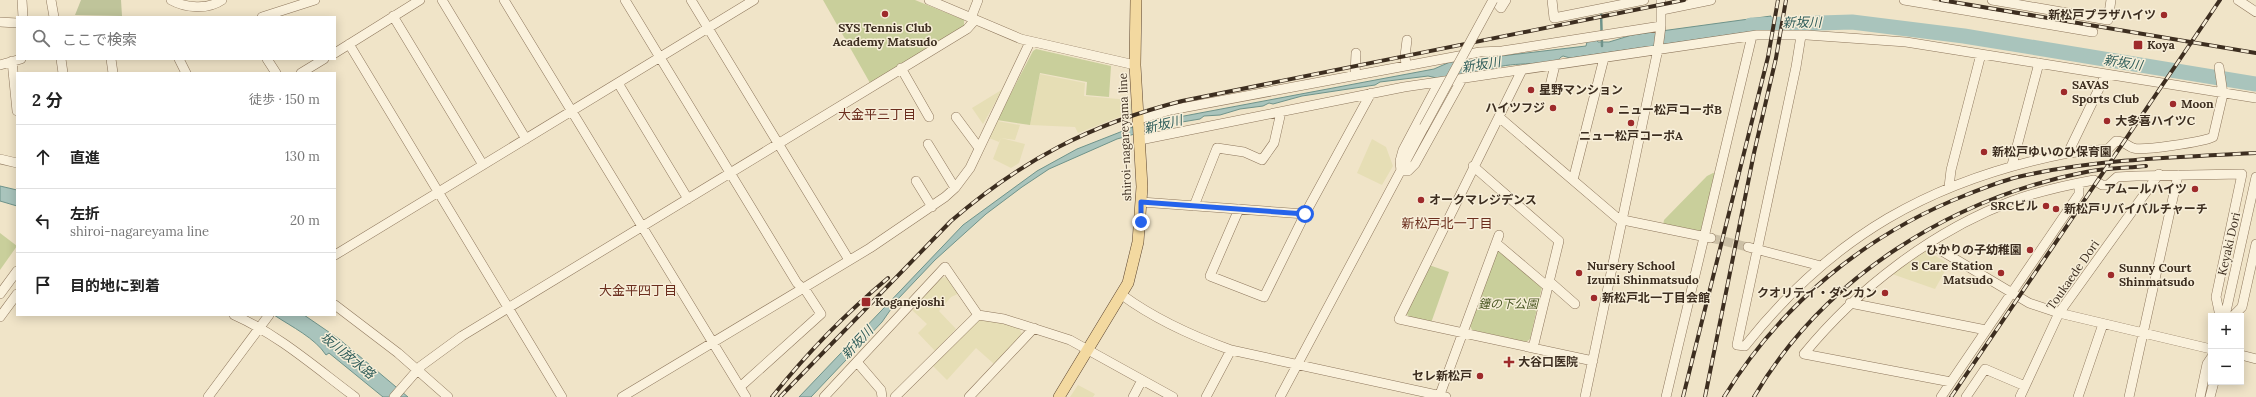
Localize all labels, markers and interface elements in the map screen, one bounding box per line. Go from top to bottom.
place label: 新松戸プラザハイツ [2048,7,2156,22]
marker: SYS Tennis Club Academy Matsudo [880,9,890,19]
marker: 新松戸プラザハイツ [2159,10,2169,20]
water label: 新坂川 [1782,14,1824,31]
search box [16,16,336,60]
place label: SYS Tennis Club Academy Matsudo [833,20,937,49]
icon: search [30,27,52,49]
text: ここで検索 [62,30,137,49]
place label: Koya [2147,37,2176,52]
marker: Koya [2132,39,2144,51]
water label: 新坂川 [2102,51,2145,74]
water label: 新坂川 [1460,53,1504,76]
street label: shiroi-nagareyama line [1115,72,1134,201]
place label: SAVAS Sports Club [2072,77,2139,106]
place label: 星野マンション [1539,82,1623,97]
marker: 星野マンション [1526,85,1536,95]
marker: SAVAS Sports Club [2059,87,2069,97]
text: 2 分 [32,89,63,111]
text: 徒歩 · 150 m [249,91,320,108]
place label: Moon [2181,96,2214,111]
marker: Moon [2168,99,2178,109]
place label: ハイツフジ [1485,100,1545,115]
place label: ニュー松戸コーポB [1618,102,1722,117]
marker: ハイツフジ [1548,103,1558,113]
marker: ニュー松戸コーポB [1605,105,1615,115]
district label: 大金平三丁目 [838,106,916,123]
water label: 新坂川 [1142,111,1186,137]
place label: 大多喜ハイツC [2115,113,2196,128]
marker: 大多喜ハイツC [2102,116,2112,126]
marker: ニュー松戸コーポA [1626,118,1636,128]
place label: ニュー松戸コーポA [1579,128,1683,143]
place label: 新松戸ゆいのひ保育園 [1992,144,2112,159]
icon: ahead [32,146,54,168]
marker: 新松戸ゆいのひ保育園 [1979,147,1989,157]
text: 直進 [70,148,100,167]
text: 130 m [285,148,320,165]
place label: アムールハイツ [2104,181,2187,196]
marker: アムールハイツ [2190,184,2200,194]
place label: オークマレジデンス [1429,192,1537,207]
marker: オークマレジデンス [1416,195,1426,205]
place label: SRCビル [1990,198,2038,213]
marker: SRCビル [2041,201,2051,211]
place label: 新松戸リバイバルチャーチ [2064,201,2208,216]
text: 左折 [70,204,100,223]
marker: 新松戸リバイバルチャーチ [2051,204,2061,214]
route start [1296,205,1314,223]
icon: left [32,210,54,232]
street label: Keyaki Dori [2214,211,2243,277]
text: 20 m [290,212,320,229]
route end [1132,213,1150,231]
district label: 新松戸北一丁目 [1401,215,1493,232]
text: shiroi-nagareyama line [70,223,209,240]
street label: Toukaede Dori [2043,237,2102,312]
place label: ひかりの子幼稚園 [1926,242,2022,257]
marker: ひかりの子幼稚園 [2025,245,2035,255]
place label: Nursery School Izumi Shinmatsudo [1587,258,1699,287]
place label: S Care Station Matsudo [1911,258,1993,287]
place label: Sunny Court Shinmatsudo [2119,260,2195,289]
marker: Nursery School Izumi Shinmatsudo [1574,268,1584,278]
marker: S Care Station Matsudo [1996,268,2006,278]
marker: Sunny Court Shinmatsudo [2106,270,2116,280]
icon: arrive [32,274,54,296]
text: 目的地に到着 [70,276,160,295]
district label: 大金平四丁目 [599,282,677,299]
place label: クオリテイ・ダンカン [1757,285,1877,300]
marker: クオリテイ・ダンカン [1880,288,1890,298]
place label: 新松戸北一丁目会館 [1602,290,1710,305]
marker: 新松戸北一丁目会館 [1589,293,1599,303]
place label: Koganejoshi [875,294,945,309]
marker: Koganejoshi [860,296,872,308]
park label: 鐘の下公園 [1478,296,1540,311]
map controls [2208,313,2244,385]
button: + [2208,313,2244,349]
water label: 新坂川 [838,321,878,362]
water label: 坂川放水路 [317,328,379,383]
button: − [2208,349,2244,385]
place label: 大谷口医院 [1518,354,1578,369]
marker: 大谷口医院 [1503,356,1515,368]
place label: セレ新松戸 [1412,368,1472,383]
marker: セレ新松戸 [1475,371,1485,381]

